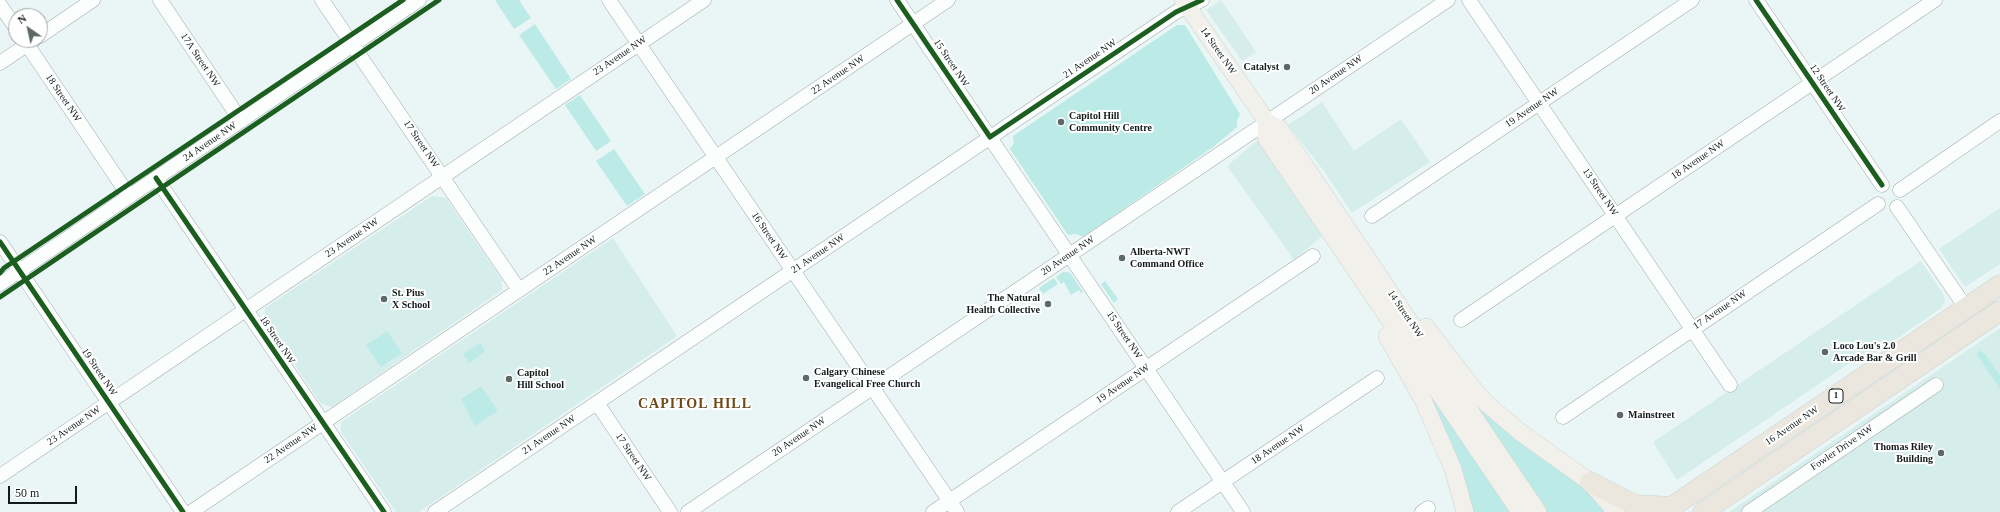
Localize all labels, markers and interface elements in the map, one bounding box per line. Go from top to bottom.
north arrow [8,8,48,48]
text: N [15,12,28,26]
street label: 14 Street NW [1197,25,1239,77]
street label: 17A Street NW [178,31,222,89]
street label: 23 Avenue NW [591,34,649,78]
street label: 15 Street NW [931,37,971,89]
street label: 21 Avenue NW [1061,37,1119,81]
street label: 22 Avenue NW [809,53,867,97]
street label: 20 Avenue NW [1307,53,1365,97]
place label: Catalyst [1243,61,1279,73]
marker: Catalyst [1282,62,1292,72]
street label: 12 Street NW [1807,62,1847,114]
street label: 18 Street NW [43,72,83,124]
street label: 19 Avenue NW [1503,86,1561,130]
place label: Capitol Hill Community Centre [1069,110,1152,134]
marker: Capitol Hill Community Centre [1056,117,1066,127]
street label: 17 Street NW [401,118,441,170]
street label: 24 Avenue NW [181,120,239,164]
street label: 18 Avenue NW [1669,138,1727,182]
street label: 13 Street NW [1580,166,1620,218]
street label: 16 Street NW [749,210,789,262]
street label: 23 Avenue NW [323,216,381,260]
street label: 21 Avenue NW [789,232,847,276]
street label: 22 Avenue NW [541,234,599,278]
street label: 20 Avenue NW [1039,234,1097,278]
place label: Alberta-NWT Command Office [1130,246,1204,270]
marker: Alberta-NWT Command Office [1117,253,1127,263]
place label: St. Pius X School [392,287,430,310]
street label: 14 Street NW [1385,288,1425,340]
street label: 17 Avenue NW [1691,288,1749,332]
place label: The Natural Health Collective [966,292,1040,316]
marker: St. Pius X School [379,294,389,304]
marker: The Natural Health Collective [1043,299,1053,309]
street label: 15 Street NW [1104,309,1144,361]
street label: 18 Street NW [257,314,297,366]
place label: Loco Lou's 2.0 Arcade Bar & Grill [1833,340,1916,364]
street label: 19 Street NW [79,346,119,398]
marker: Loco Lou's 2.0 Arcade Bar & Grill [1820,347,1830,357]
street label: 19 Avenue NW [1094,362,1152,406]
place label: Calgary Chinese Evangelical Free Church [814,366,920,390]
place label: Capitol Hill School [517,367,564,390]
marker: Calgary Chinese Evangelical Free Church [801,373,811,383]
marker: Capitol Hill School [504,374,514,384]
road number: 1 [1829,389,1843,403]
district label: CAPITOL HILL [638,396,752,412]
street label: 23 Avenue NW [45,404,103,448]
street label: 16 Avenue NW [1763,404,1821,448]
place label: Mainstreet [1628,409,1674,421]
marker: Mainstreet [1615,410,1625,420]
street label: 21 Avenue NW [520,413,578,457]
street label: 20 Avenue NW [770,415,828,459]
street label: 22 Avenue NW [262,422,320,466]
street label: 18 Avenue NW [1249,423,1307,467]
street label: Fowler Drive NW [1808,423,1876,473]
street label: 17 Street NW [613,431,653,483]
place label: Thomas Riley Building [1874,441,1933,464]
marker: Thomas Riley Building [1936,448,1946,458]
scale bar [10,478,79,504]
text: 50 m [15,486,39,500]

